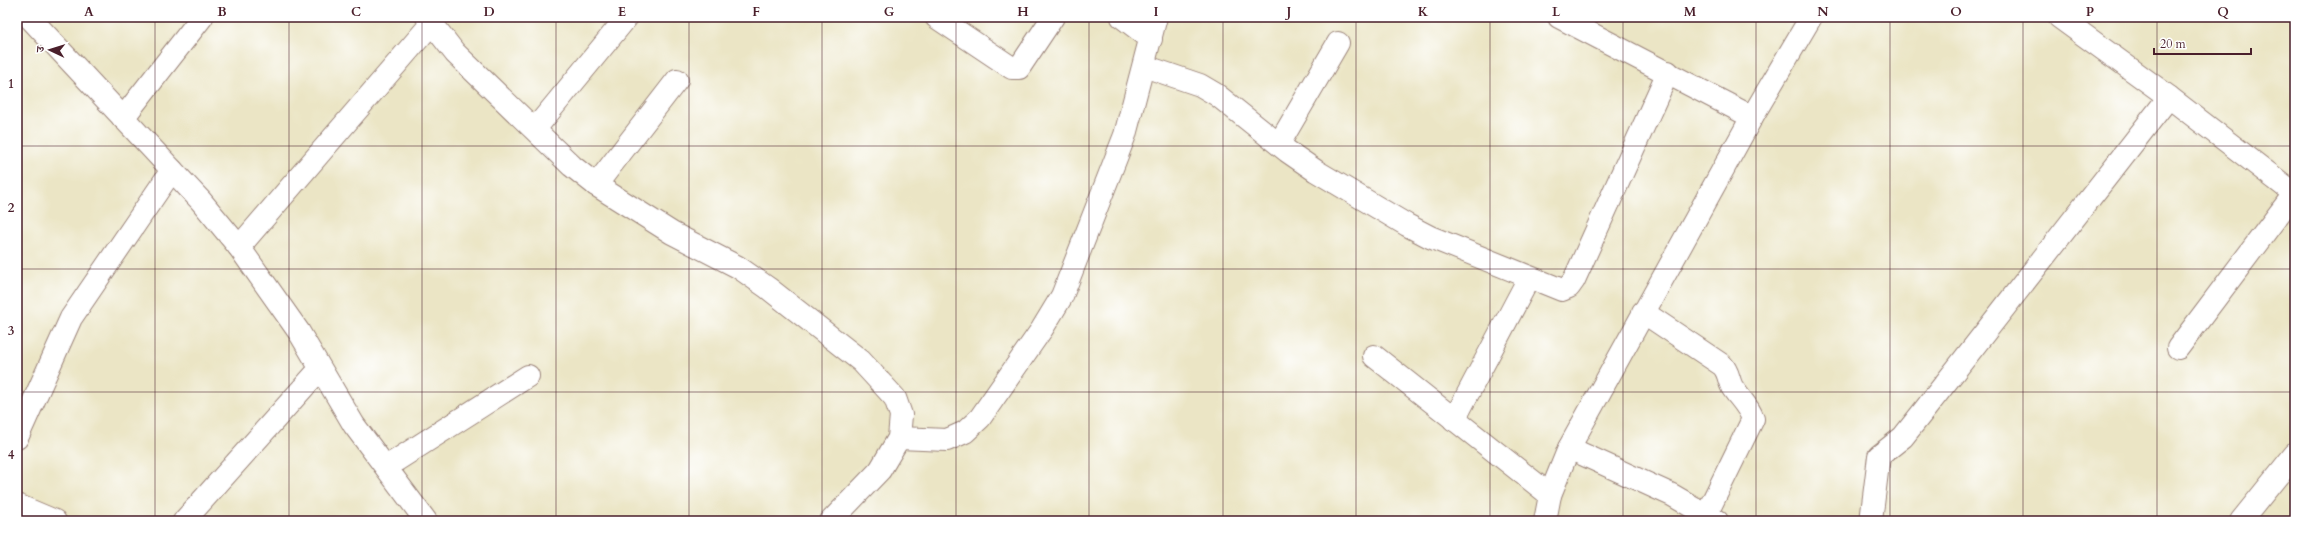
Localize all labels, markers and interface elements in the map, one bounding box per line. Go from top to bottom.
text: A [84,3,94,21]
text: B [217,3,227,21]
text: C [351,3,361,21]
text: D [483,3,495,21]
text: E [618,3,626,21]
text: F [752,3,760,21]
text: G [884,3,895,21]
text: H [1017,3,1029,21]
text: I [1153,3,1159,21]
text: J [1285,3,1292,21]
text: K [1418,3,1429,21]
text: L [1552,3,1561,21]
text: M [1684,3,1697,21]
text: N [1817,3,1829,21]
text: O [1950,3,1962,21]
text: P [2086,3,2094,21]
text: Q [2217,3,2229,21]
north arrow [30,30,70,70]
scale bar [2154,30,2251,56]
text: 20 m [2160,36,2187,52]
text: उ [33,45,48,54]
text: 1 [8,75,14,93]
text: 2 [8,199,15,217]
text: 3 [8,322,15,340]
text: 4 [8,446,15,464]

